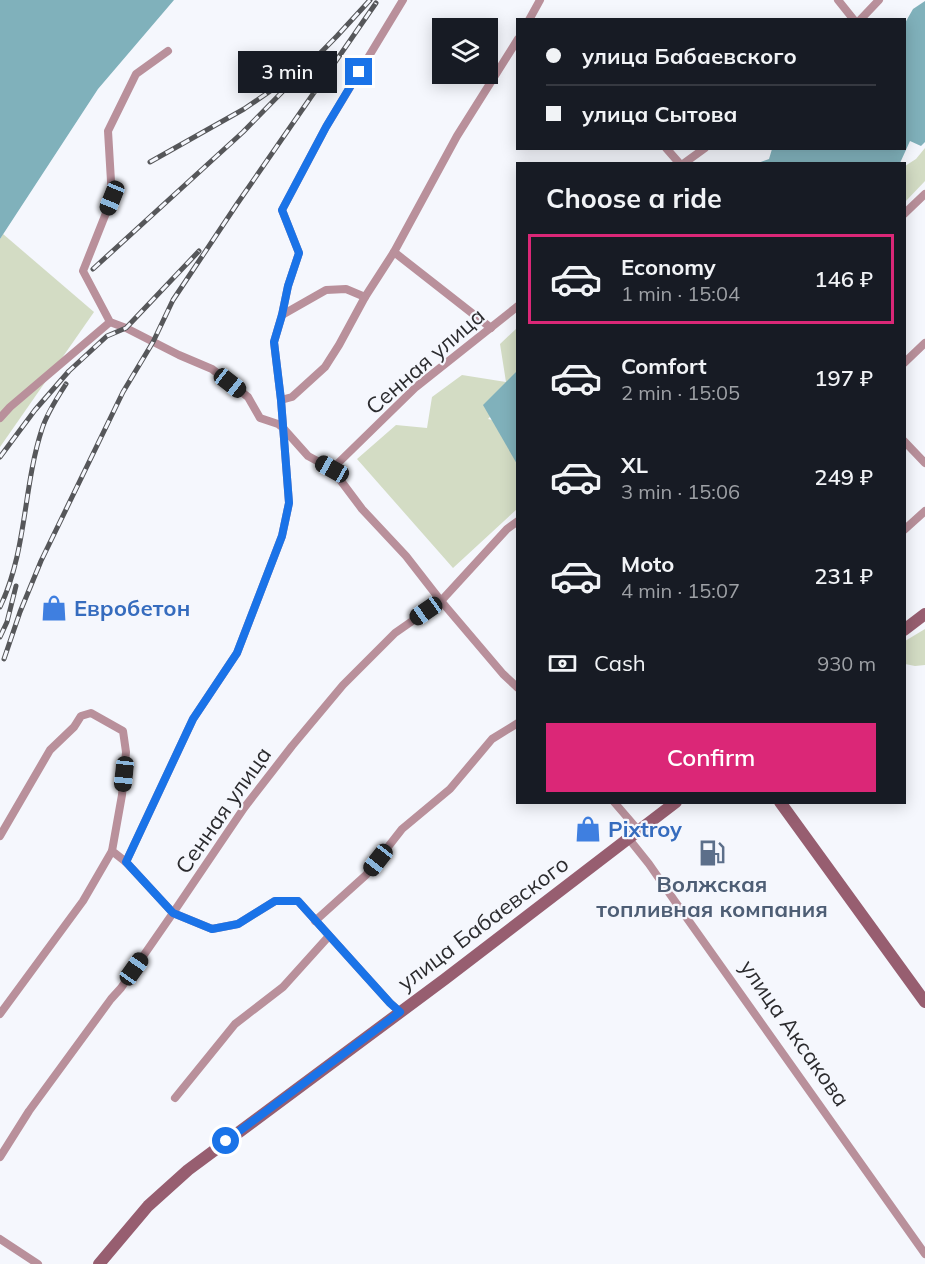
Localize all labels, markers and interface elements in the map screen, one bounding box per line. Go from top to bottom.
map controls [432,18,498,84]
button: layers [432,18,498,84]
text: улица Бабаевского [582,42,797,70]
callout: 3 min [239,51,338,93]
route end [345,58,372,85]
text: 3 min [262,59,313,84]
text: улица Сытова [582,100,737,128]
car [97,178,127,218]
text: Choose a ride [546,181,722,215]
icon: car [549,252,603,306]
text: Economy [621,253,716,281]
text: 146 ₽ [814,265,873,293]
text: 1 min · 15:04 [621,281,740,306]
street label: Сенная улица [360,302,490,420]
icon: car [549,351,603,405]
text: Comfort [621,352,707,380]
text: 197 ₽ [814,364,873,392]
car [210,365,250,401]
text: 2 min · 15:05 [621,380,740,405]
icon: car [549,450,603,504]
text: XL [621,451,648,479]
car [312,452,352,486]
text: 249 ₽ [814,463,873,491]
text: 3 min · 15:06 [621,479,740,504]
icon: car [549,549,603,603]
text: Moto [621,550,674,578]
text: 231 ₽ [814,562,873,590]
text: 4 min · 15:07 [621,578,740,603]
shop icon: Евробетон [39,593,69,623]
car [406,593,446,629]
place label: Евробетон [74,594,190,622]
icon: cash [546,647,579,680]
text: Cash [594,649,646,677]
text: 930 m [817,651,876,676]
button: Confirm [546,723,876,792]
street label: Сенная улица [169,741,277,879]
car [113,755,135,793]
shop icon: Pixtroy [573,814,603,844]
place label: Pixtroy [608,815,682,843]
fuel station icon: Волжская топливная компания [697,838,727,868]
car [360,840,396,880]
street label: улица Бабаевского [392,849,574,997]
place label: Волжская топливная компания [596,870,828,923]
car [116,949,152,989]
street label: улица Аксакова [734,954,856,1112]
route start [212,1127,239,1154]

